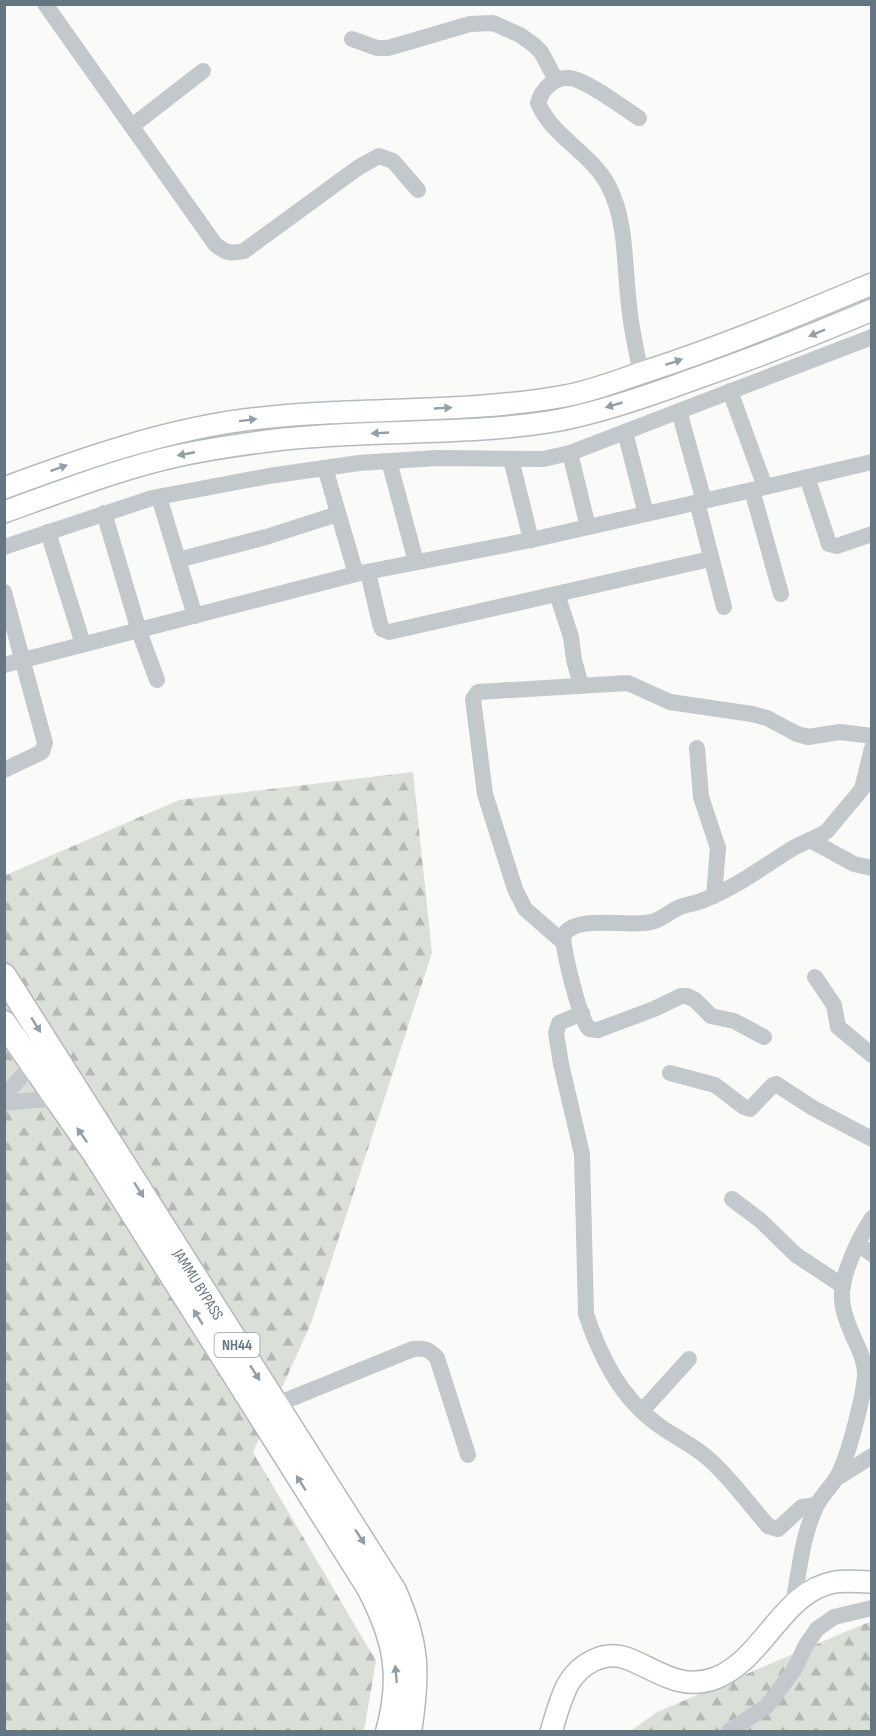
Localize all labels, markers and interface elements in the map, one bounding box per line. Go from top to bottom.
one-way arrow [808,328,826,338]
one-way arrow [665,357,683,366]
one-way arrow [605,401,623,410]
one-way arrow [433,403,452,412]
one-way arrow [239,415,258,425]
one-way arrow [370,429,389,438]
one-way arrow [176,450,195,459]
one-way arrow [51,462,69,472]
one-way arrow [30,1017,41,1033]
one-way arrow [76,1128,88,1144]
one-way arrow [134,1182,145,1198]
street label: JAMMU BYPASS [168,1245,227,1324]
one-way arrow [193,1309,204,1325]
road number: NH44 [214,1333,260,1357]
one-way arrow [249,1365,260,1381]
one-way arrow [296,1475,307,1491]
one-way arrow [354,1529,365,1545]
one-way arrow [391,1664,401,1683]

